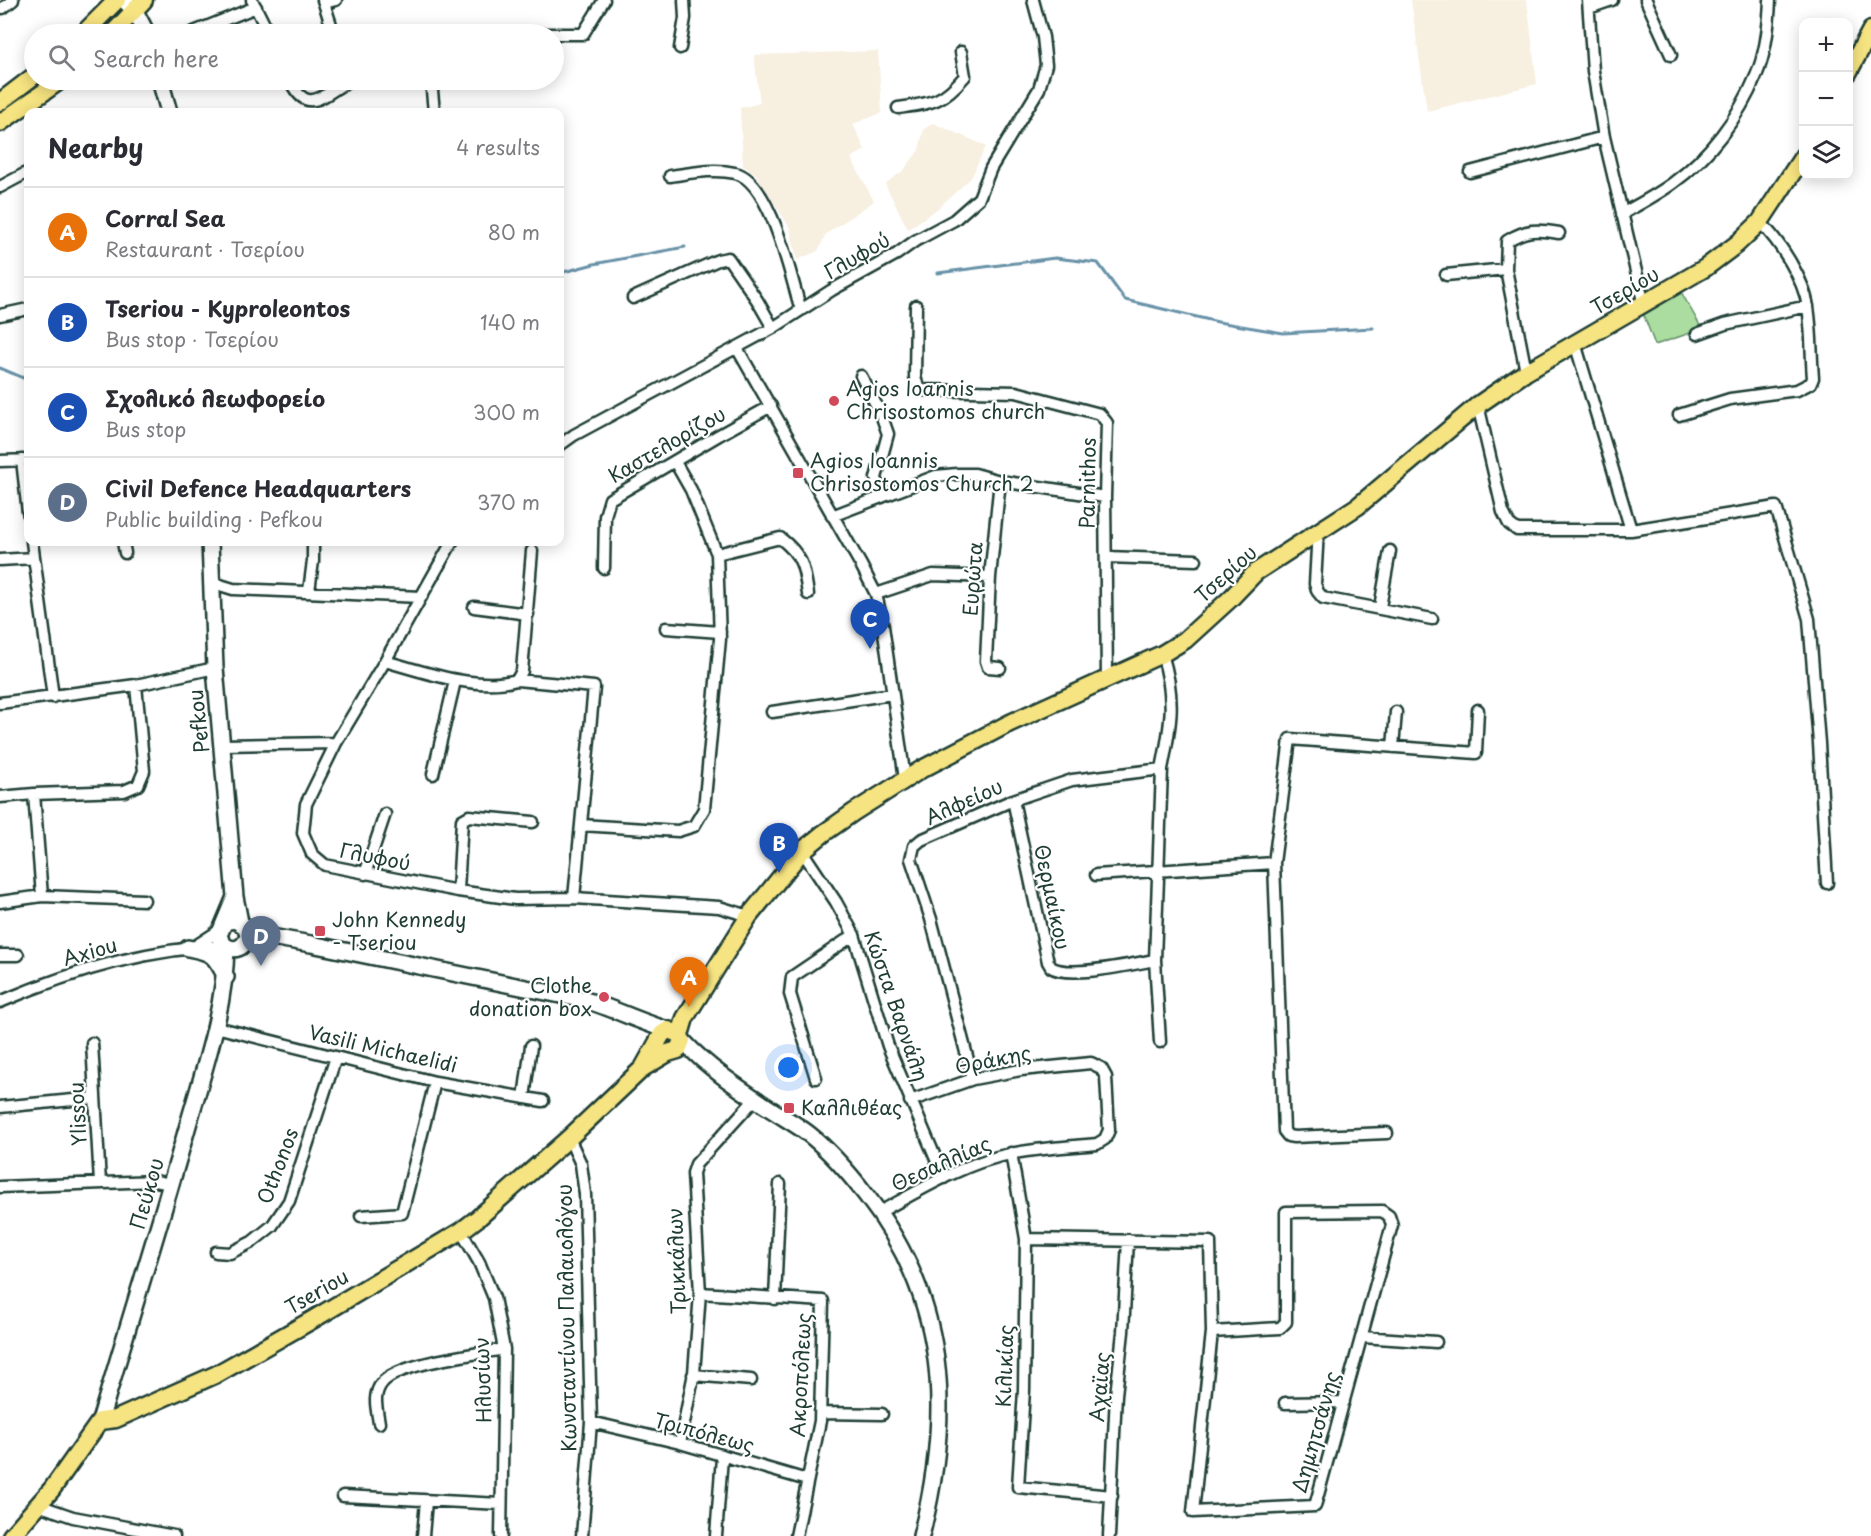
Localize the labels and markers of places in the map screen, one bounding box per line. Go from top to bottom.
place label: Agios Ioannis Chrisostomos church [846,373,1045,426]
marker: Agios Ioannis Chrisostomos church [827,394,841,408]
place label: Agios Ioannis Chrisostomos Church 2 [810,445,1034,498]
marker: Agios Ioannis Chrisostomos Church 2 [791,466,805,480]
pin: C [850,600,890,649]
pin: B [760,824,798,873]
place label: John Kennedy - Tseriou [332,904,467,957]
pin: D [242,916,280,966]
marker: John Kennedy - Tseriou [313,924,327,938]
pin: A [670,958,708,1007]
place label: Clothe donation box [469,970,592,1023]
marker: Clothe donation box [597,990,611,1004]
place label: Καλλιθέας [801,1092,902,1122]
marker: Καλλιθέας [782,1101,796,1115]

